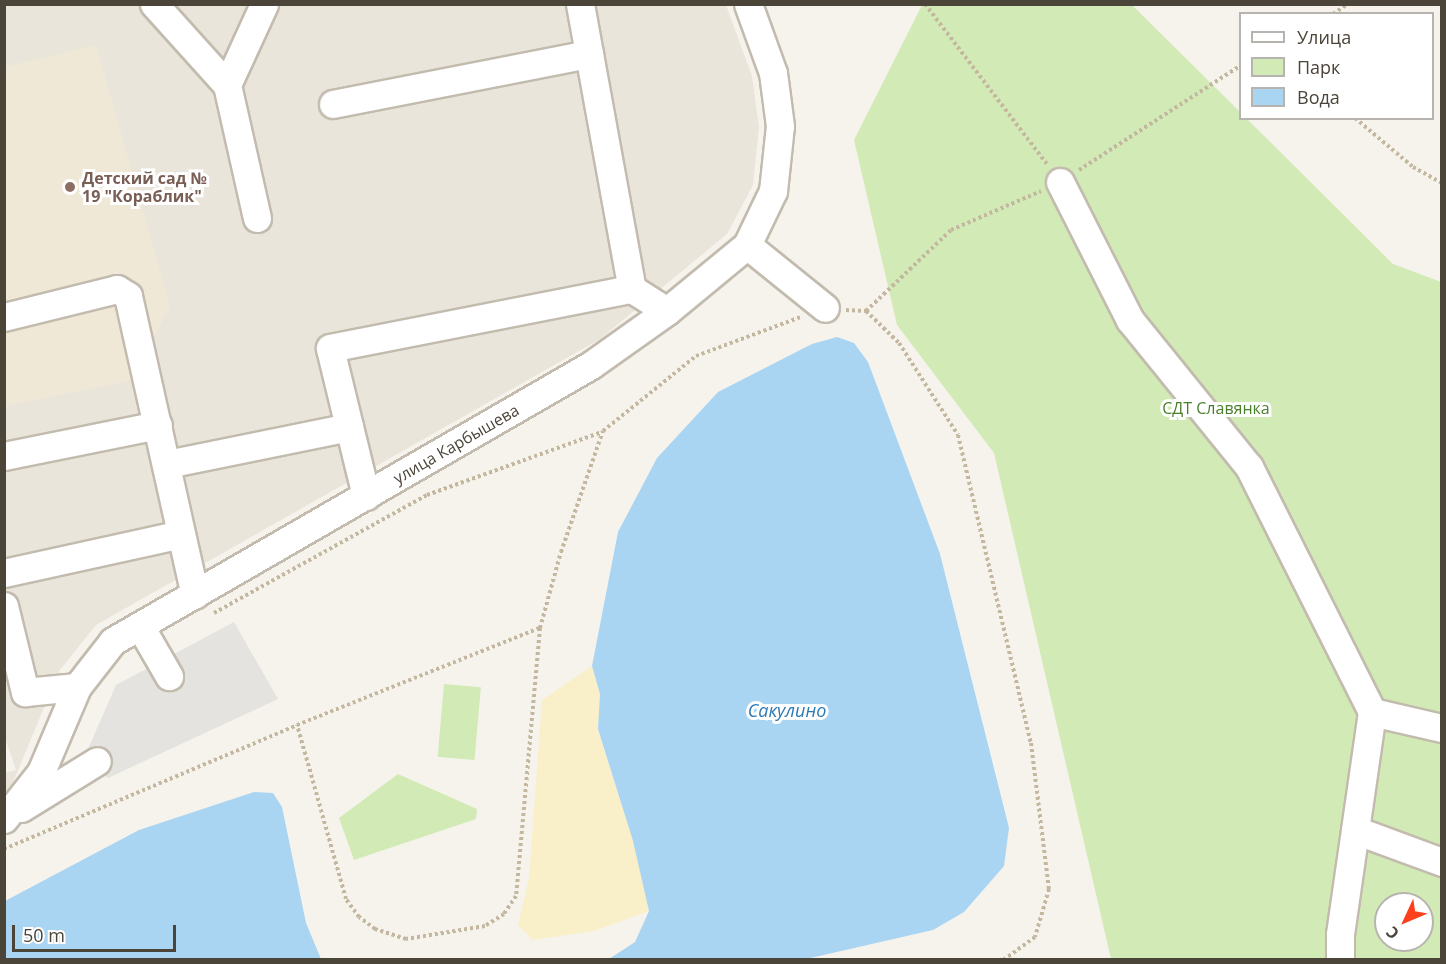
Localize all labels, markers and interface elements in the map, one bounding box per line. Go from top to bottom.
legend [1239,12,1434,120]
text: Улица [1297,25,1351,49]
text: Парк [1297,55,1340,79]
text: Вода [1297,85,1340,109]
place label: Детский сад № 19 "Кораблик" [82,168,207,206]
marker: Детский сад № 19 "Кораблик" [63,180,77,194]
park label: СДТ Славянка [1162,398,1270,418]
street label: улица Карбышева [390,400,522,488]
water label: Сакулино [748,699,826,721]
north arrow [1374,892,1434,952]
scale bar [15,913,178,951]
text: С [1381,922,1404,944]
text: 50 m [23,923,65,947]

